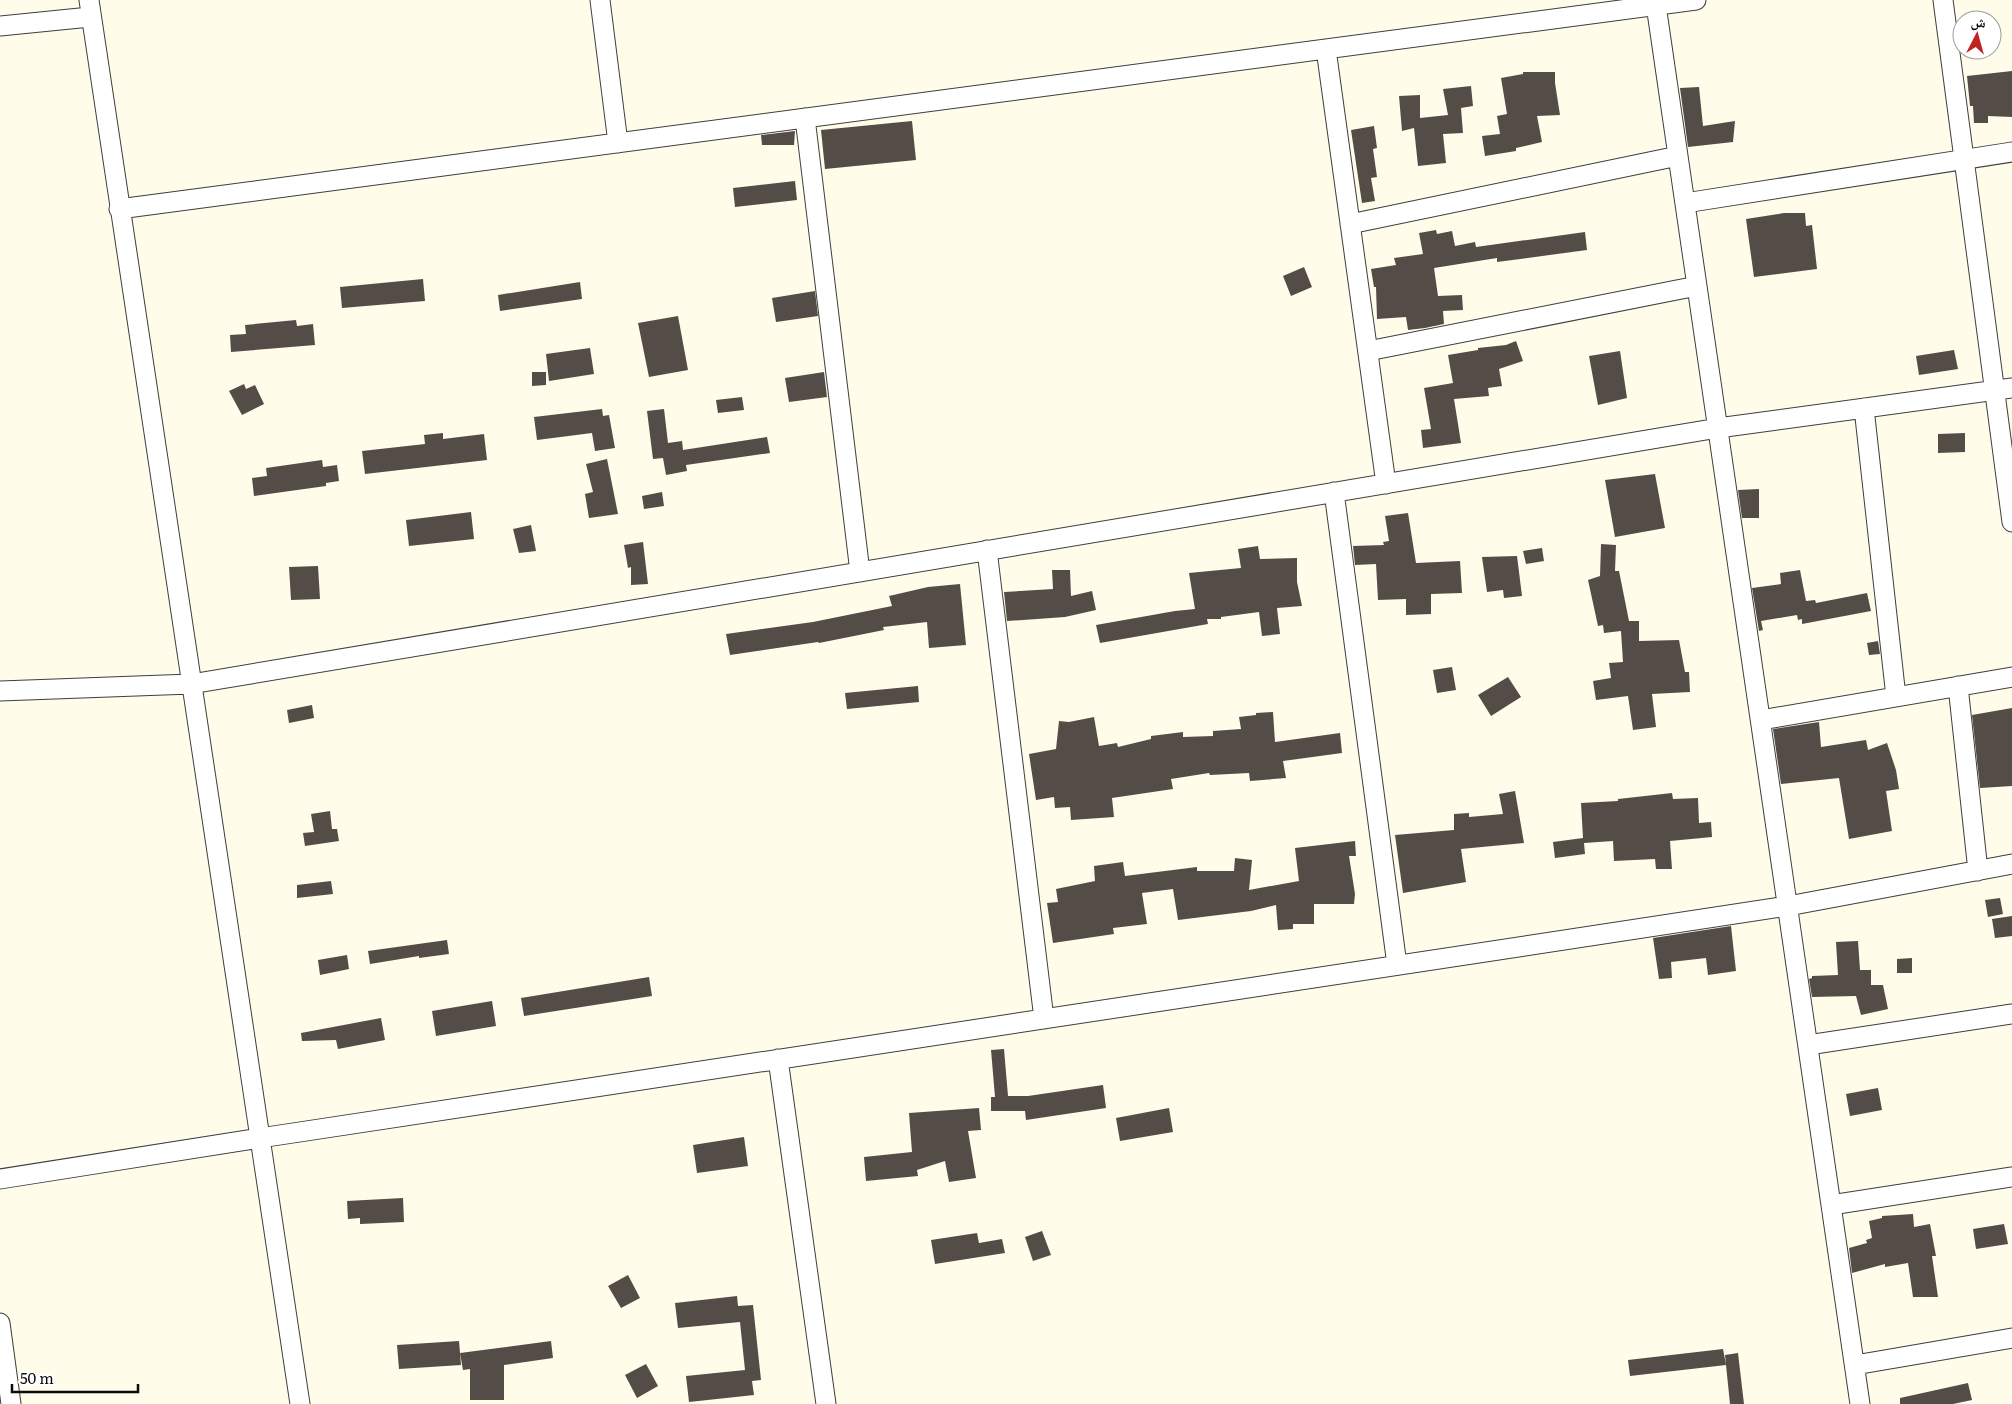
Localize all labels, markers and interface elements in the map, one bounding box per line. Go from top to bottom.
north arrow [1952,10,2002,60]
text: ش [1970,10,1987,32]
scale bar [12,1362,139,1394]
text: 50 m [20,1366,54,1389]

